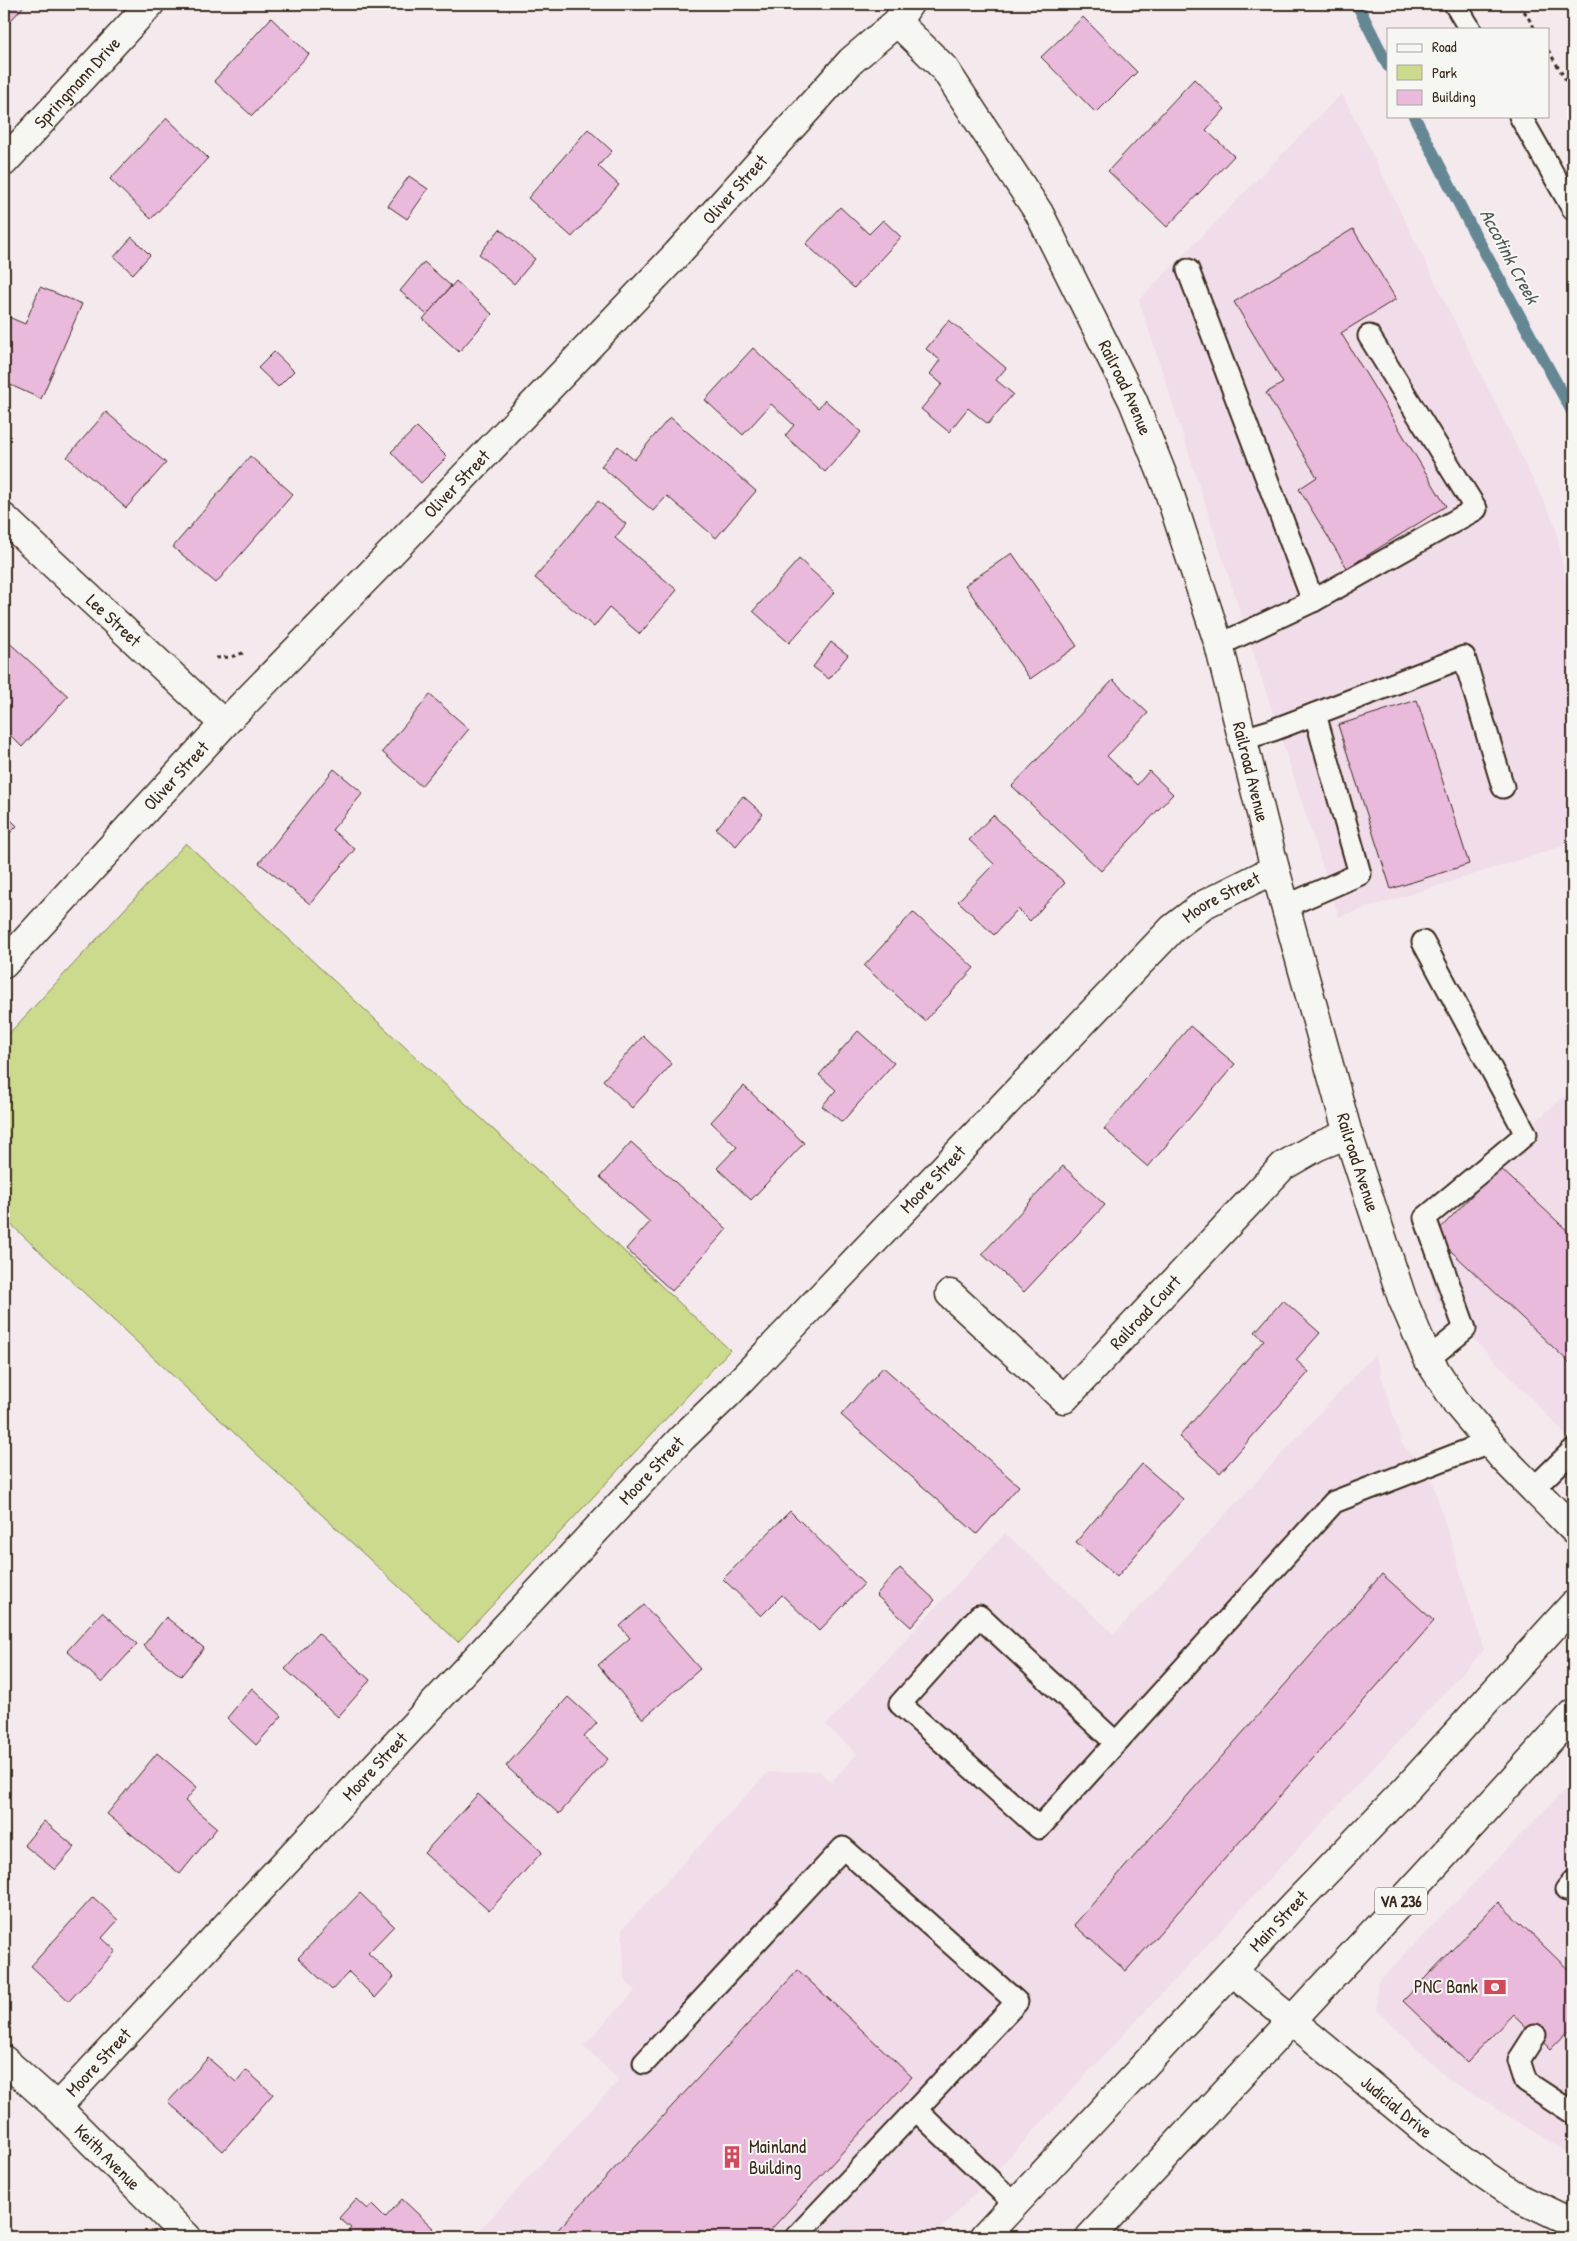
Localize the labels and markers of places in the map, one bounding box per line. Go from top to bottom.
place label: PNC Bank [1414,1974,1479,1999]
bank icon: PNC Bank [1482,1974,1508,2000]
place label: Mainland Building [749,2134,806,2180]
building icon: Mainland Building [719,2144,745,2170]

